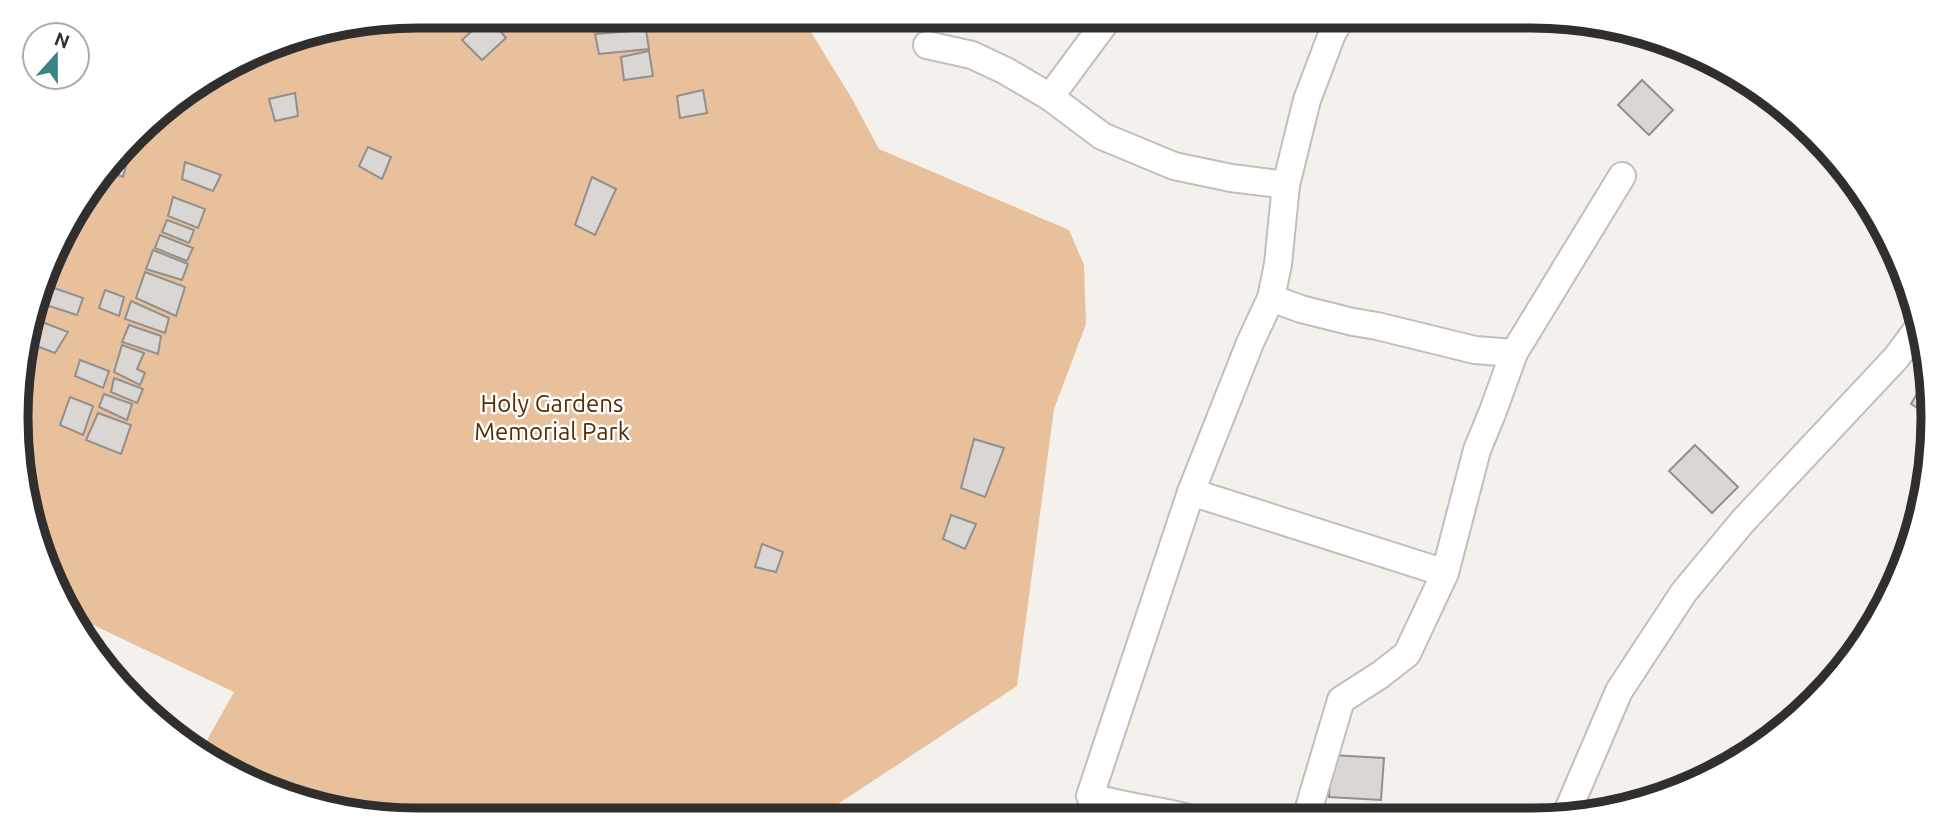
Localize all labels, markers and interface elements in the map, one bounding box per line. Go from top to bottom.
north arrow [21,21,91,91]
text: N [52,27,73,53]
park label: Holy Gardens Memorial Park [474,390,630,445]

